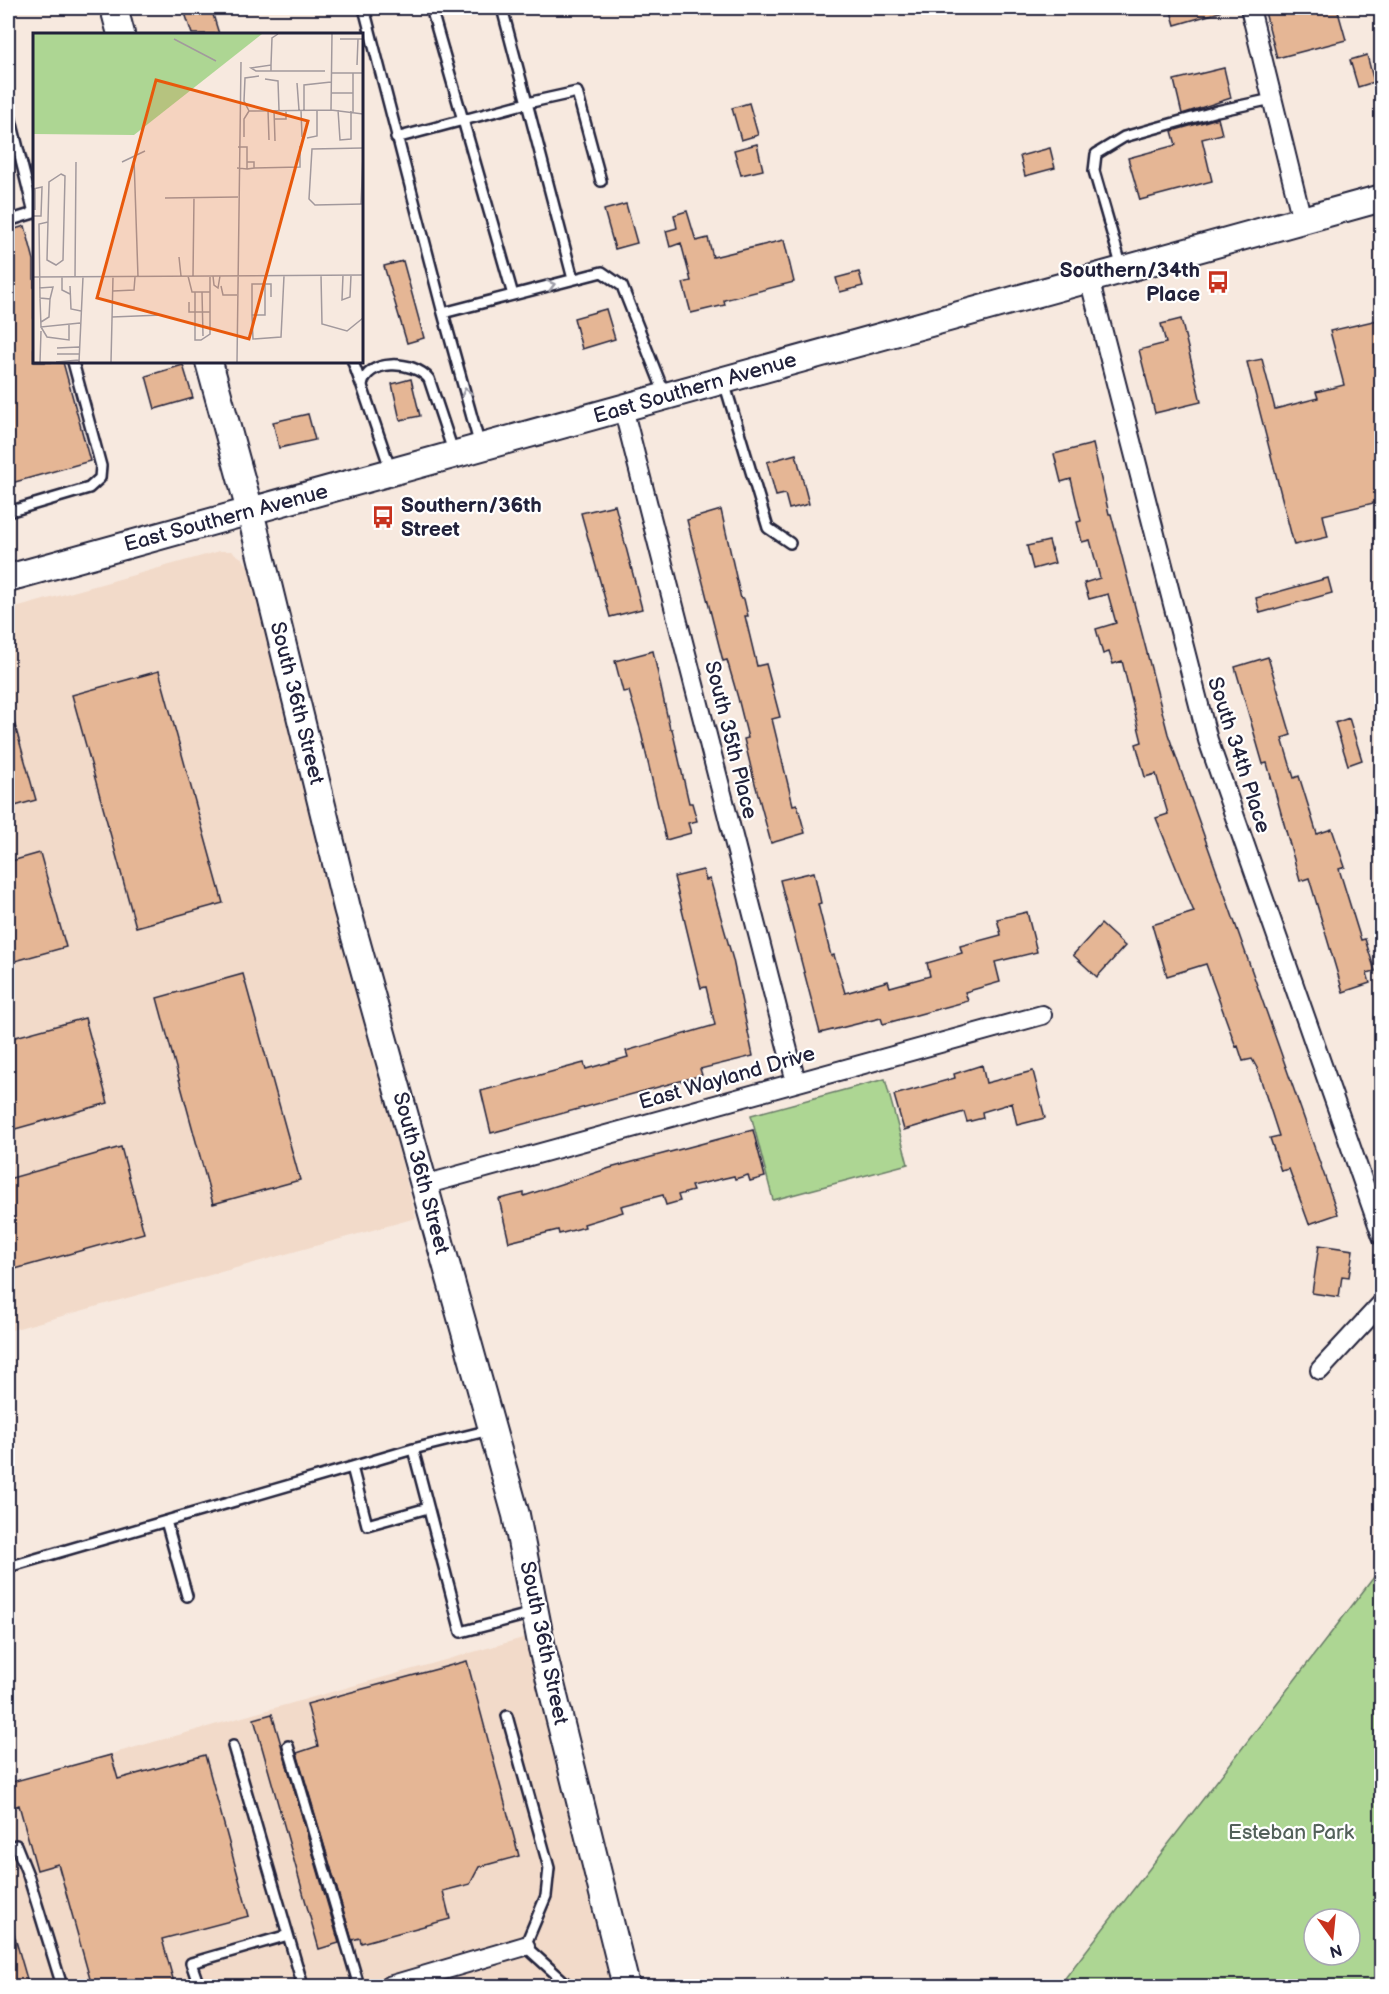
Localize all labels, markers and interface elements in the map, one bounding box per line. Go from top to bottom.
inset map [33,33,363,363]
place label: Southern/34th Place [1060,258,1200,307]
bus stop icon: Southern/34th Place [1205,269,1231,295]
one-way arrow [546,279,556,292]
street label: East Southern Avenue [591,347,799,429]
one-way arrow [460,387,473,397]
street label: East Southern Avenue [121,479,331,557]
place label: Southern/36th Street [401,493,542,542]
bus stop icon: Southern/36th Street [370,504,396,530]
street label: South 36th Street [265,619,329,787]
street label: South 35th Place [699,658,763,822]
street label: South 34th Place [1202,674,1276,836]
street label: East Wayland Drive [636,1041,818,1115]
street label: South 36th Street [387,1089,455,1257]
street label: South 36th Street [514,1559,574,1728]
park label: Esteban Park [1228,1820,1355,1845]
north arrow [1302,1907,1362,1967]
text: N [1327,1939,1344,1961]

